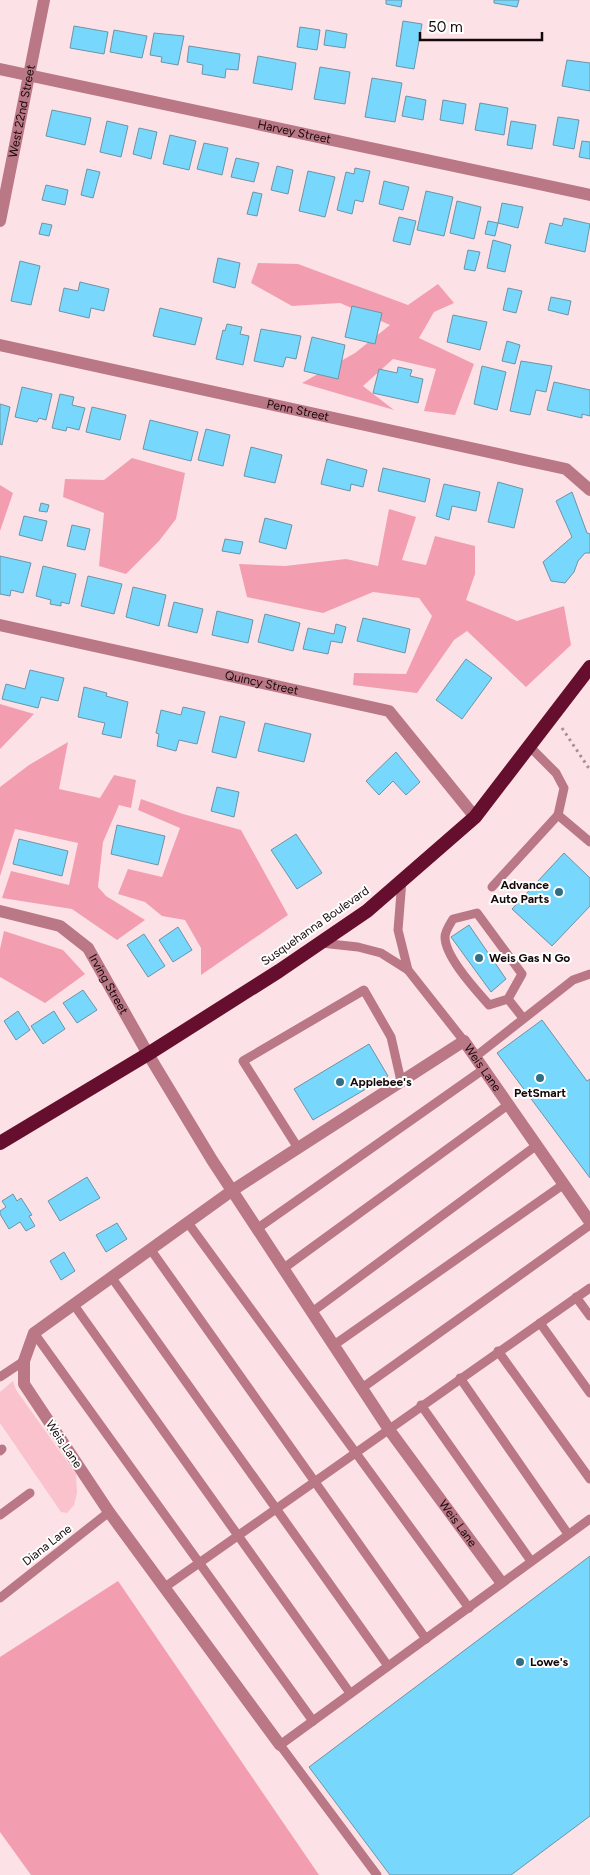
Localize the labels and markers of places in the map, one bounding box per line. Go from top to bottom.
place label: Advance Auto Parts [491,878,549,906]
marker: Advance Auto Parts [553,886,565,898]
place label: Weis Gas N Go [489,951,570,965]
marker: Weis Gas N Go [473,952,485,964]
marker: PetSmart [534,1072,546,1084]
place label: Applebee's [350,1075,412,1089]
marker: Applebee's [334,1076,346,1088]
place label: PetSmart [514,1086,566,1100]
place label: Lowe's [530,1655,569,1669]
marker: Lowe's [514,1656,526,1668]

